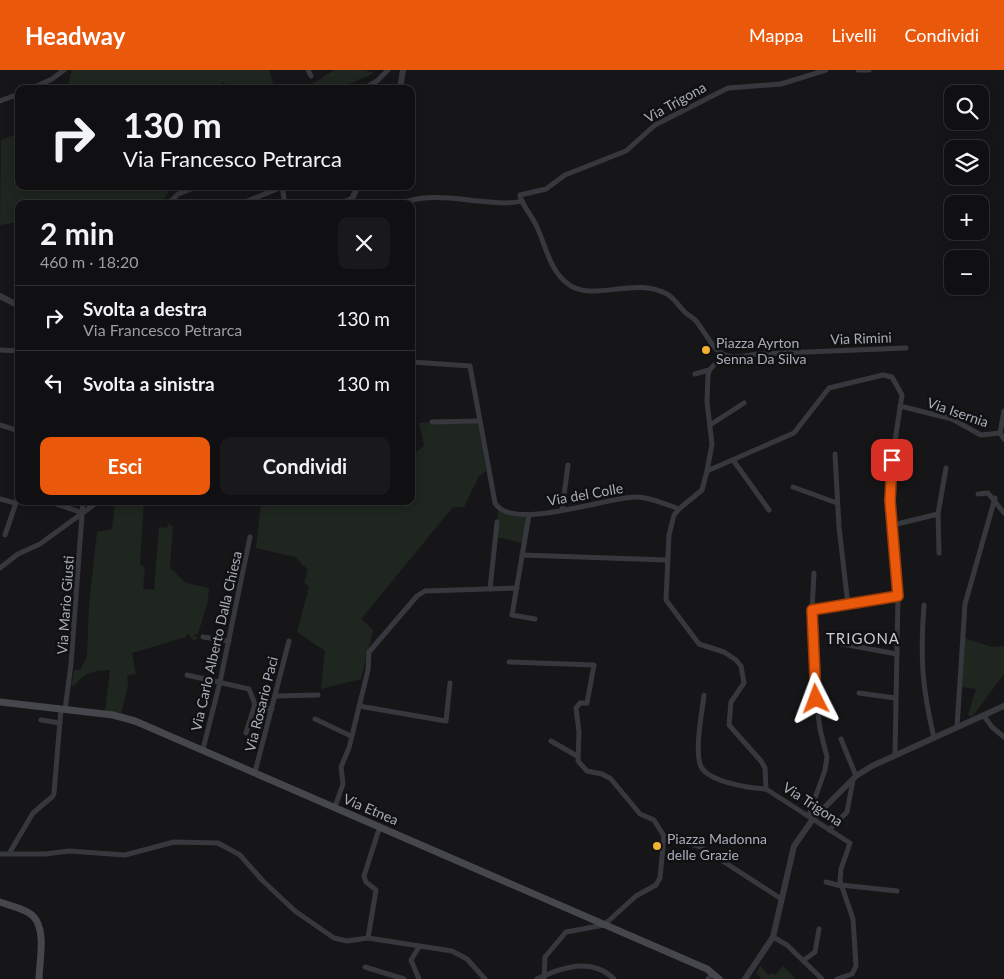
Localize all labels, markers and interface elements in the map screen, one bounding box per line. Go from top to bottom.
text: Headway [25,21,125,50]
text: Mappa [749,24,804,46]
text: Livelli [832,24,876,46]
text: Condividi [904,24,979,46]
street label: Via Trigona [641,78,709,126]
map controls [944,85,989,295]
button: search [944,85,989,130]
text: 130 m [123,103,222,145]
icon: right [40,105,105,170]
button: layers [944,140,989,185]
text: Via Francesco Petrarca [123,145,342,172]
button: + [944,195,989,240]
text: 2 min [40,215,114,251]
button: close [338,217,390,269]
button: − [944,250,989,295]
text: 460 m · 18:20 [40,252,139,271]
text: Svolta a destra [83,297,207,320]
icon: right [40,304,68,332]
text: 130 m [336,307,390,330]
text: Via Francesco Petrarca [83,320,242,339]
street label: Via Rimini [830,328,892,348]
place label: Piazza Ayrton Senna Da Silva [716,334,806,367]
marker: Piazza Ayrton Senna Da Silva [700,344,712,356]
icon: left [40,369,68,397]
text: Svolta a sinistra [83,372,215,395]
text: 130 m [336,372,390,395]
street label: Via Isernia [925,394,991,430]
button: Esci [40,437,210,495]
button: Condividi [220,437,390,495]
pin [871,439,913,481]
icon: arrive [878,446,906,474]
street label: Via del Colle [546,479,624,509]
street label: Via Carlo Alberto Dalla Chiesa [187,549,245,733]
street label: Via Mario Giusti [53,555,77,655]
district label: TRIGONA [826,629,900,647]
street label: Via Rosario Paci [241,654,281,754]
position arrow [789,672,841,724]
street label: Via Trigona [780,778,846,830]
street label: Via Etnea [341,790,401,828]
place label: Piazza Madonna delle Grazie [667,830,767,863]
marker: Piazza Madonna delle Grazie [651,840,663,852]

